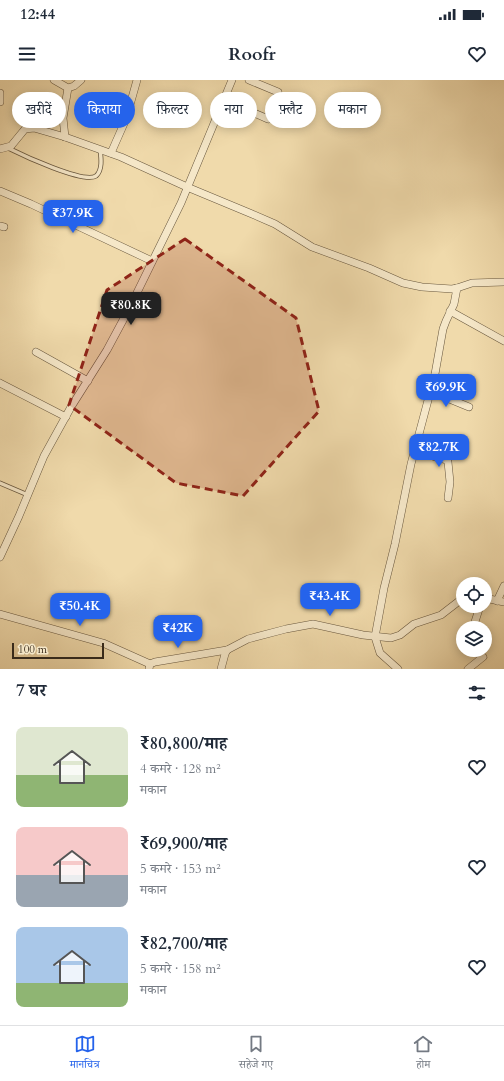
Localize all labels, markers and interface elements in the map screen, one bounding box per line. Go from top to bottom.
text: 12:44 [20,4,55,24]
text: Roofr [228,42,276,67]
icon: menu [16,43,38,65]
icon: heart [466,43,488,65]
chip: खरीदें [12,92,66,128]
chip: किराया [74,92,135,128]
chip: फ़िल्टर [143,92,202,128]
chip: नया [210,92,257,128]
chip: फ़्लैट [265,92,316,128]
chip: मकान [324,92,381,128]
pin: ₹37.9K [40,200,106,234]
text: ₹37.9K [52,204,94,222]
pin: ₹80.8K [98,292,164,326]
text: ₹80.8K [110,296,152,314]
pin: ₹69.9K [413,374,479,408]
text: ₹69.9K [425,378,467,396]
pin: ₹82.7K [406,434,472,468]
text: ₹82.7K [418,438,460,456]
map controls [456,577,492,657]
button: locate [456,577,492,613]
pin: ₹43.4K [297,583,363,617]
text: ₹43.4K [309,587,351,605]
pin: ₹50.4K [47,593,113,627]
text: ₹50.4K [59,597,101,615]
pin: ₹42K [154,615,202,649]
text: ₹42K [162,619,194,637]
button: layers [456,621,492,657]
scale bar [12,641,104,660]
text: 100 m [18,642,47,657]
text: 7 घर [16,679,46,702]
icon: filters [466,682,488,704]
text: ₹80,800/माह [140,732,227,755]
icon: home [48,743,96,791]
icon: heart [466,756,488,778]
text: 4 कमरे · 128 m² [140,760,221,778]
text: मकान [140,781,166,799]
text: ₹69,900/माह [140,832,227,855]
icon: home [48,843,96,891]
icon: heart [466,856,488,878]
text: 5 कमरे · 153 m² [140,860,221,878]
text: मकान [140,881,166,899]
text: ₹82,700/माह [140,932,227,955]
icon: home [48,943,96,991]
icon: heart [466,956,488,978]
text: 5 कमरे · 158 m² [140,960,221,978]
text: मकान [140,981,166,999]
tab: मानचित्र [70,1033,99,1075]
tab: सहेजे गए [239,1033,273,1075]
tab: होम [412,1033,434,1075]

